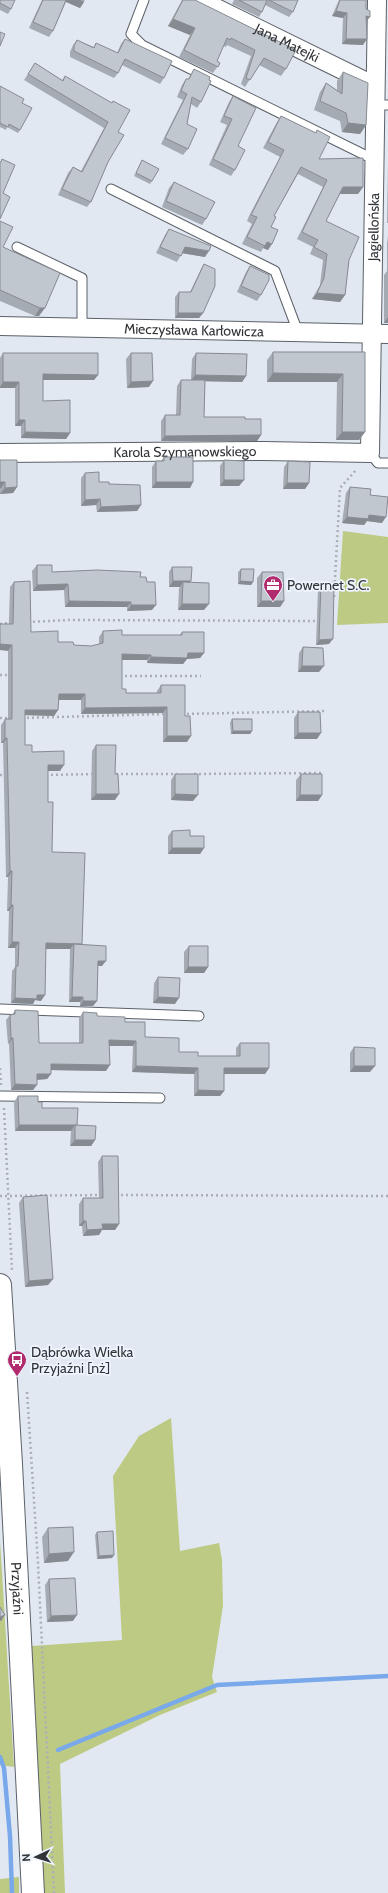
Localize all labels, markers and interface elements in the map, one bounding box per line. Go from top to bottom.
street label: Jana Matejki [251,19,322,66]
street label: Jagiellońska [364,192,383,262]
street label: Mieczysława Karłowicza [124,320,264,340]
street label: Karola Szymanowskiego [113,442,257,461]
office icon: Powernet S.C. [262,574,284,602]
place label: Powernet S.C. [287,576,370,594]
place label: Dąbrówka Wielka Przyjaźni [nż] [31,1343,134,1377]
bus stop icon: Dąbrówka Wielka Przyjaźni [nż] [6,1349,28,1377]
street label: Przyjaźni [7,1562,28,1616]
north arrow [16,1837,56,1877]
text: N [19,1853,33,1862]

